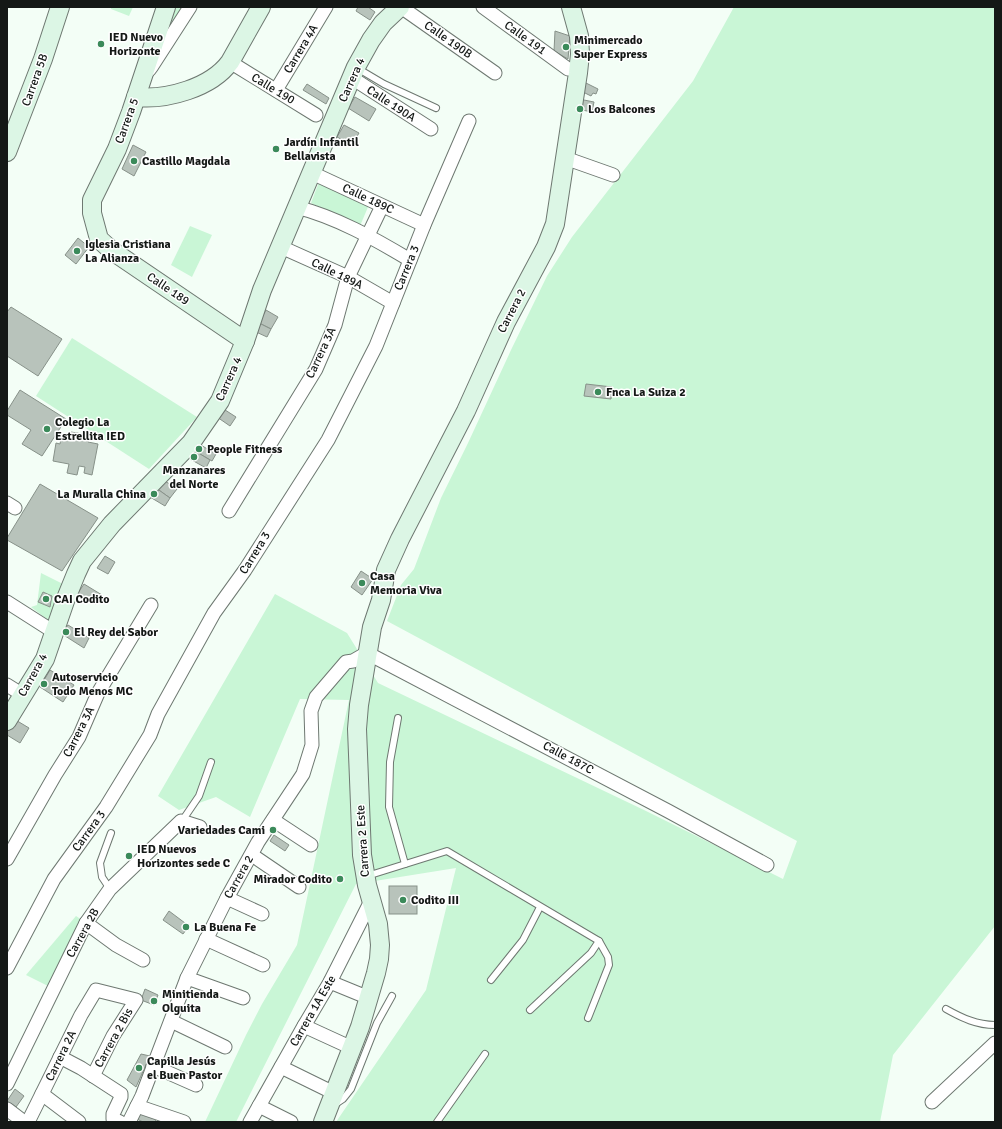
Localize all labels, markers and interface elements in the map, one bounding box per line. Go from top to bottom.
street label: Calle 190B [421,18,475,62]
street label: Calle 191 [501,18,549,58]
street label: Carrera 4A [280,21,322,76]
place label: IED Nuevo Horizonte [109,30,163,59]
place label: Minimercado Super Express [574,33,648,62]
marker: IED Nuevo Horizonte [96,39,106,49]
marker: Minimercado Super Express [561,42,571,52]
street label: Carrera 5B [19,52,51,108]
street label: Carrera 4 [336,55,369,105]
street label: Calle 190 [249,70,297,108]
street label: Calle 190A [364,83,419,126]
street label: Carrera 5 [112,96,142,146]
place label: Los Balcones [588,102,656,117]
marker: Los Balcones [575,104,585,114]
place label: Jardín Infantil Bellavista [284,135,359,164]
marker: Jardín Infantil Bellavista [271,144,281,154]
place label: Castillo Magdala [142,154,230,169]
marker: Castillo Magdala [129,156,139,166]
street label: Calle 189C [340,181,396,217]
place label: Iglesia Cristiana La Alianza [85,237,171,266]
street label: Carrera 3 [391,243,423,293]
marker: Iglesia Cristiana La Alianza [72,246,82,256]
street label: Calle 189A [309,255,366,293]
street label: Calle 189 [144,269,192,309]
street label: Carrera 2 [495,286,529,336]
street label: Carrera 3A [303,324,340,381]
street label: Carrera 4 [213,354,246,404]
place label: Fnca La Suiza 2 [606,385,686,400]
marker: Fnca La Suiza 2 [593,387,603,397]
place label: Colegio La Estrellita IED [55,415,125,444]
marker: Colegio La Estrellita IED [42,424,52,434]
place label: People Fitness [207,442,283,457]
marker: People Fitness [194,444,204,454]
marker: Manzanares del Norte [189,452,199,462]
place label: Manzanares del Norte [163,463,226,492]
place label: La Muralla China [57,487,146,502]
marker: La Muralla China [149,489,159,499]
street label: Carrera 3 [236,529,274,577]
place label: Casa Memoria Viva [370,569,442,598]
marker: Casa Memoria Viva [357,578,367,588]
place label: CAI Codito [54,592,110,607]
marker: CAI Codito [41,594,51,604]
place label: El Rey del Sabor [74,625,158,640]
marker: El Rey del Sabor [61,627,71,637]
street label: Carrera 4 [15,650,51,699]
place label: Autoservicio Todo Menos MC [52,670,133,699]
marker: Autoservicio Todo Menos MC [39,679,49,689]
street label: Carrera 3A [60,704,98,760]
street label: Calle 187C [540,738,596,778]
street label: Carrera 2 Este [353,804,373,878]
street label: Carrera 3 [69,807,109,855]
place label: Variedades Cami [178,823,265,838]
marker: Variedades Cami [268,825,278,835]
place label: IED Nuevos Horizontes sede C [137,842,231,871]
marker: IED Nuevos Horizontes sede C [124,851,134,861]
street label: Carrera 2 [221,853,257,901]
place label: Mirador Codito [253,872,332,887]
marker: Mirador Codito [335,874,345,884]
place label: Codito III [411,893,459,908]
marker: Codito III [398,895,408,905]
street label: Carrera 2B [63,905,103,961]
place label: La Buena Fe [194,920,256,935]
marker: La Buena Fe [181,922,191,932]
street label: Carrera 1A Este [287,973,339,1049]
place label: Minitienda Olguita [162,987,219,1016]
marker: Minitienda Olguita [149,996,159,1006]
street label: Carrera 2 Bis [91,1006,137,1070]
street label: Carrera 2A [42,1028,80,1084]
place label: Capilla Jesús el Buen Pastor [147,1054,222,1083]
marker: Capilla Jesús el Buen Pastor [134,1063,144,1073]

